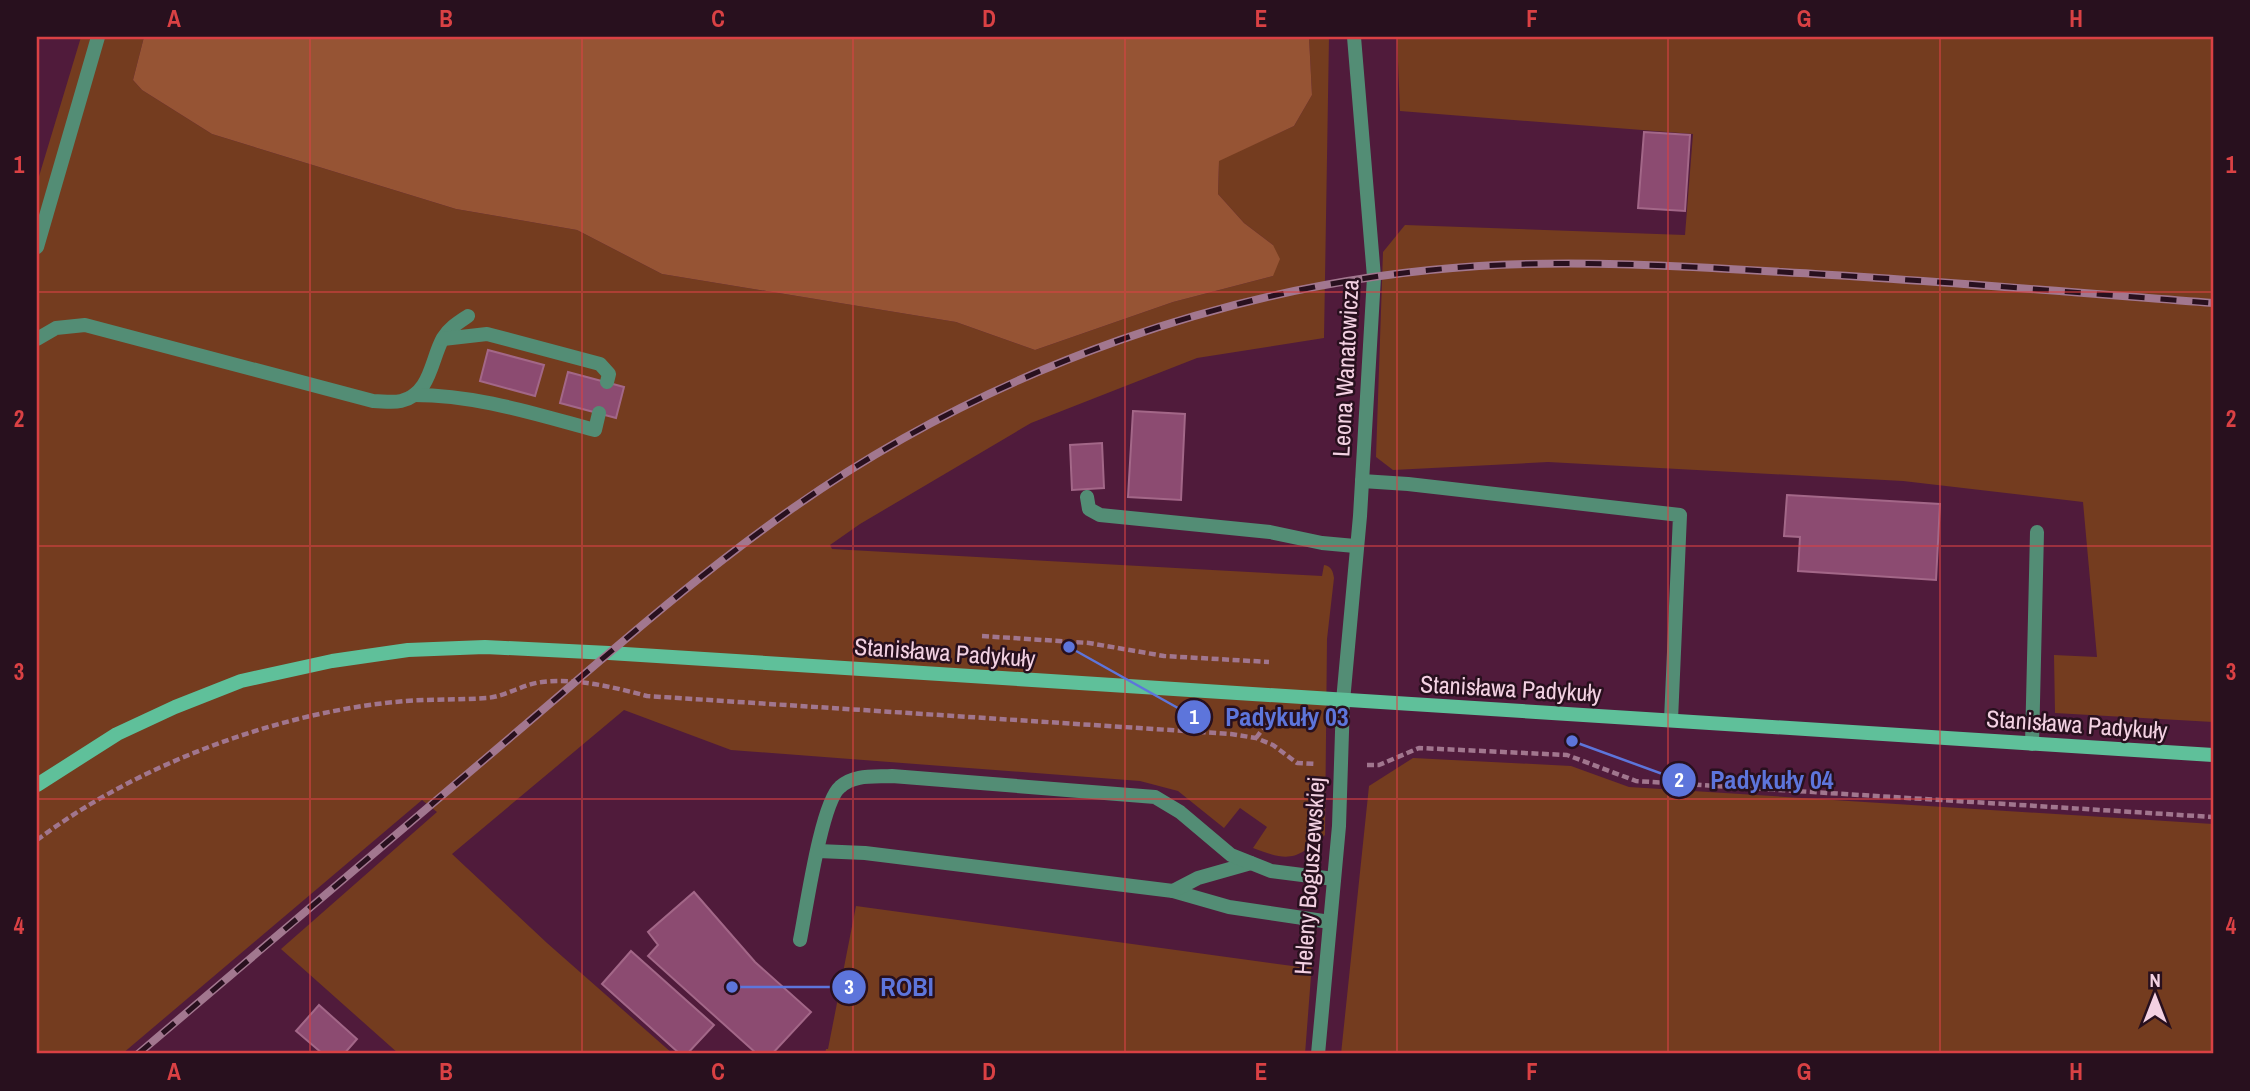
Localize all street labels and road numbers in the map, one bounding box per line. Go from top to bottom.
street label: Leona Wanatowicza [1324,278,1366,458]
street label: Stanisława Padykuły [853,630,1037,674]
street label: Stanisława Padykuły [1419,667,1603,709]
street label: Stanisława Padykuły [1985,702,2169,746]
street label: Heleny Boguszewskiej [1286,776,1332,976]

